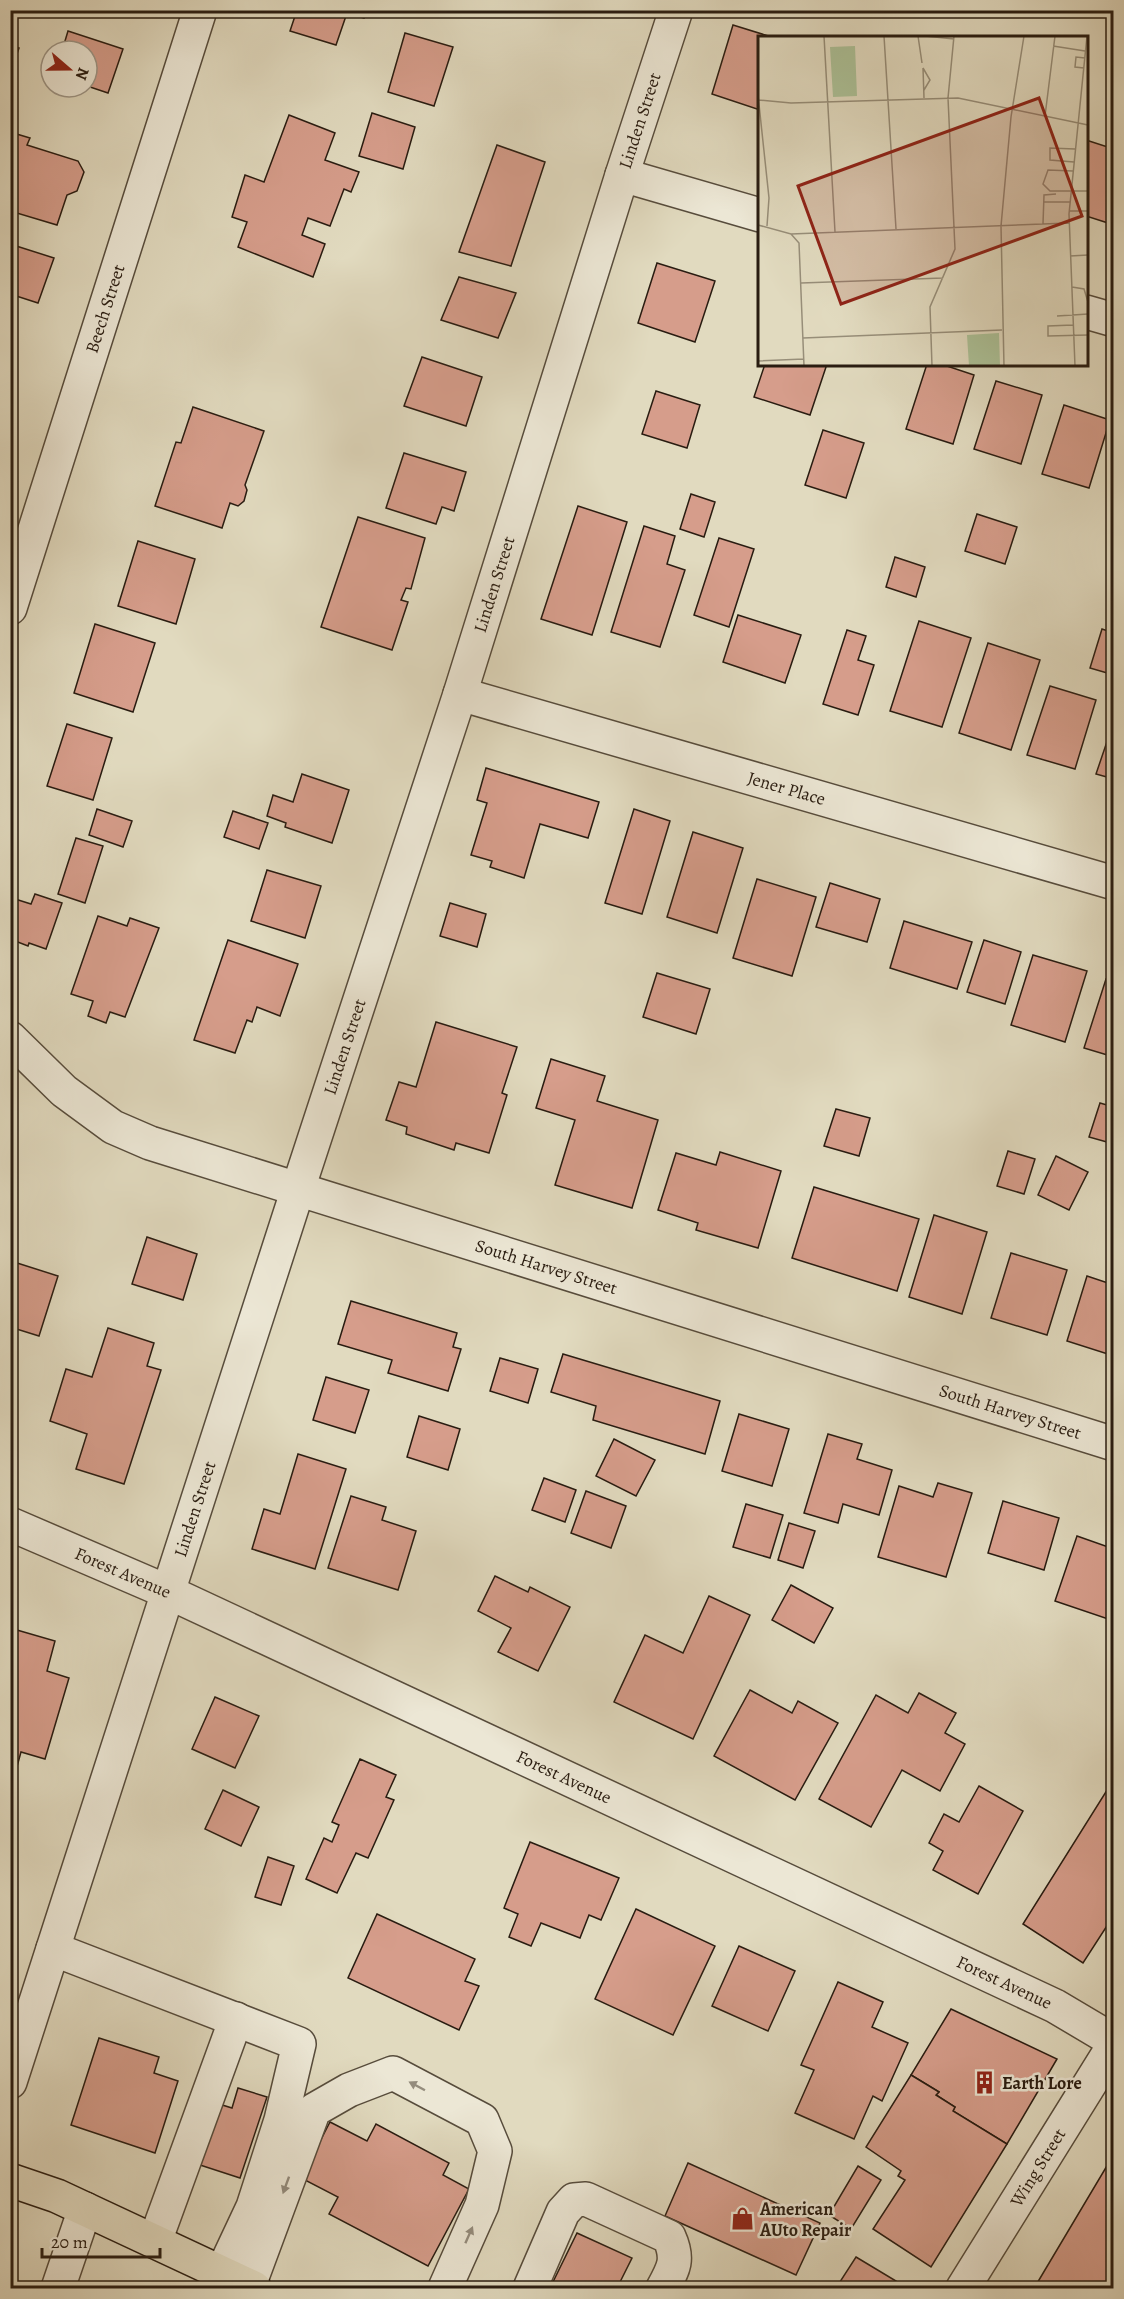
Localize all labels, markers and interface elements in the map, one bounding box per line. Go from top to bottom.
inset map [758,36,1088,366]
north arrow [39,39,99,99]
text: N [70,65,94,83]
street label: Linden Street [613,70,667,172]
street label: Beech Street [80,261,130,356]
street label: Linden Street [468,533,521,635]
street label: Jener Place [745,766,828,811]
street label: Linden Street [318,996,371,1098]
street label: South Harvey Street [472,1233,620,1300]
street label: South Harvey Street [936,1378,1084,1445]
street label: Linden Street [168,1458,222,1560]
street label: Forest Avenue [71,1541,175,1604]
street label: Forest Avenue [512,1744,616,1809]
street label: Forest Avenue [953,1950,1056,2015]
building icon: Earth Lore [971,2070,997,2096]
place label: Earth Lore [1002,2071,1082,2095]
one-way arrow [408,2081,425,2091]
street label: Wing Street [1004,2124,1071,2212]
one-way arrow [281,2177,291,2195]
place label: American AUto Repair [759,2197,852,2242]
shop icon: American AUto Repair [729,2206,755,2232]
scale bar [42,2221,160,2259]
one-way arrow [464,2227,473,2244]
text: 20 m [51,2230,88,2254]

